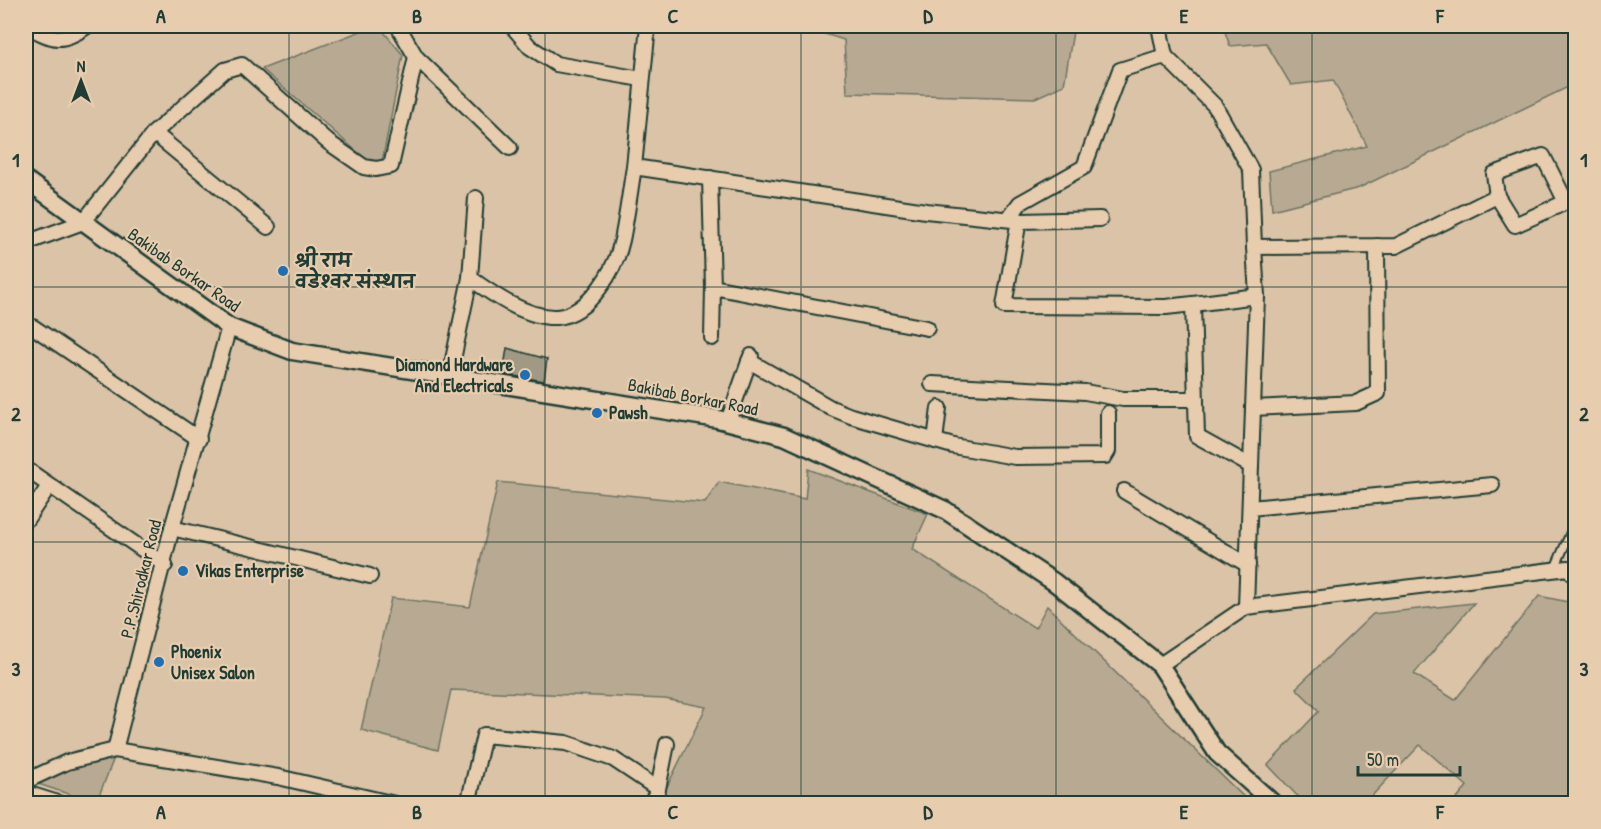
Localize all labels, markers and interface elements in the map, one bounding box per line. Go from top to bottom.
text: A [156,2,166,29]
text: B [412,2,422,29]
text: C [668,2,679,29]
text: D [923,2,933,29]
text: E [1180,2,1189,29]
text: F [1435,2,1445,29]
north arrow [51,51,111,111]
text: N [77,55,86,77]
text: 1 [12,146,20,173]
text: 1 [1580,146,1588,173]
street label: Bakibab Borkar Road [123,221,246,318]
place label: श्री राम वडेश्वर संस्थान [295,246,417,294]
marker: श्री राम वडेश्वर संस्थान [276,264,290,278]
place label: Diamond Hardware And Electricals [396,352,514,398]
marker: Diamond Hardware And Electricals [518,368,532,382]
street label: Bakibab Borkar Road [626,372,760,421]
text: 2 [11,400,21,427]
place label: Pawsh [609,400,648,425]
text: 2 [1579,400,1589,427]
marker: Pawsh [590,406,604,420]
street label: P.P.Shirodkar Road [114,517,167,641]
place label: Vikas Enterprise [195,558,305,584]
marker: Vikas Enterprise [176,564,190,578]
place label: Phoenix Unisex Salon [171,639,255,685]
text: 3 [12,655,21,682]
marker: Phoenix Unisex Salon [152,655,166,669]
text: 3 [1580,655,1589,682]
scale bar [1358,739,1460,777]
text: 50 m [1367,747,1399,772]
text: A [156,798,166,825]
text: B [412,798,422,825]
text: C [668,798,679,825]
text: D [923,798,933,825]
text: E [1180,798,1189,825]
text: F [1435,798,1445,825]

